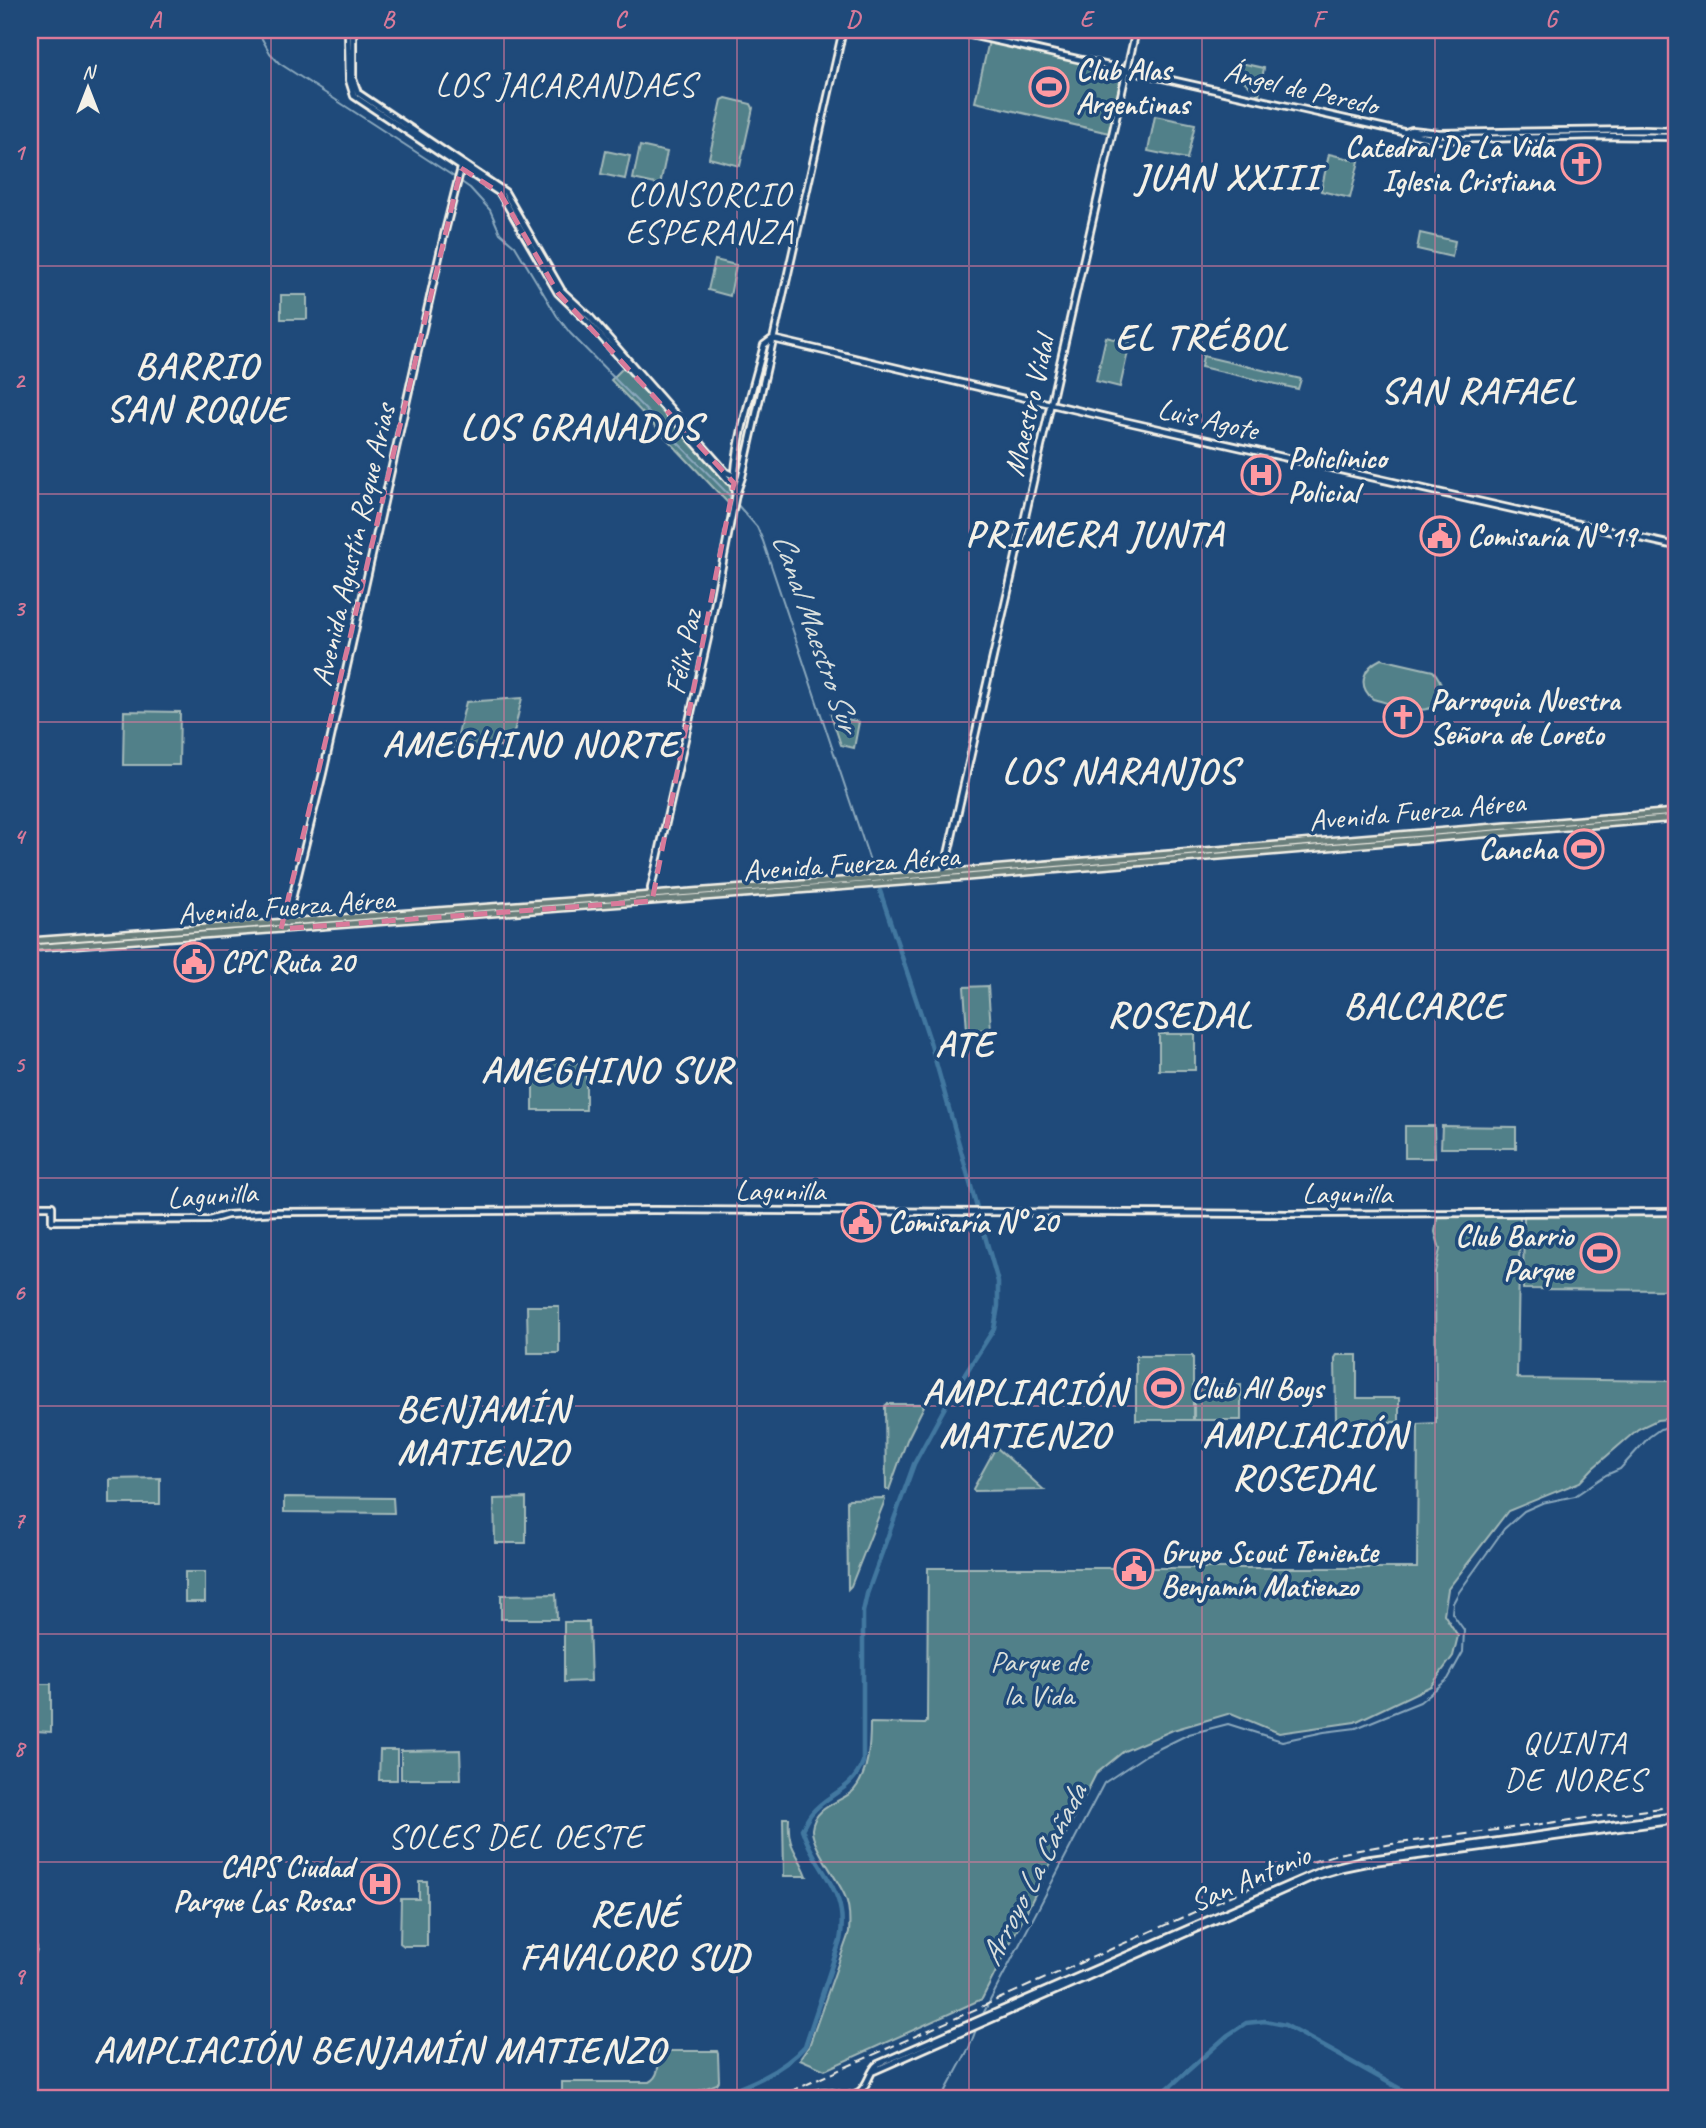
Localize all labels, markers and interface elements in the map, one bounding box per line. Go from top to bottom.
text: A [149,5,163,34]
text: B [382,5,396,34]
text: C [615,5,629,34]
text: D [846,5,862,34]
text: E [1080,5,1096,34]
text: F [1313,5,1329,34]
text: G [1545,5,1560,34]
place label: Club Alas Argentinas [1076,51,1193,123]
north arrow [52,52,122,122]
street label: Ángel de Peredo [1220,52,1385,125]
text: N [82,60,97,84]
district label: LOS JACARANDAES [435,64,701,106]
sports icon: Club Alas Argentinas [1028,66,1070,108]
place label: Catedral De La Vida Iglesia Cristiana [1345,128,1557,200]
text: 1 [14,138,27,167]
church icon: Catedral De La Vida Iglesia Cristiana [1560,143,1602,185]
district label: JUAN XXIII [1133,153,1326,200]
district label: CONSORCIO ESPERANZA [626,173,794,253]
district label: EL TRÉBOL [1115,313,1289,360]
street label: Maestro Vidal [994,328,1065,480]
district label: BARRIO SAN ROQUE [106,342,291,432]
text: 2 [14,366,27,395]
district label: SAN RAFAEL [1380,367,1578,414]
street label: Luis Agote [1154,389,1264,449]
street label: Avenida Agustín Roque Arias [302,398,405,690]
district label: LOS GRANADOS [460,403,708,450]
place label: Policlinico Policial [1288,439,1390,511]
hospital icon: Policlinico Policial [1240,454,1282,496]
district label: PRIMERA JUNTA [965,510,1226,557]
public building icon: Comisaría N° 19 [1419,515,1461,557]
place label: Comisaría N° 19 [1467,517,1640,555]
water label: Canal Maestro Sur [763,527,871,742]
text: 3 [14,594,27,623]
street label: Félix Paz [656,605,711,698]
place label: Parroquia Nuestra Señora de Loreto [1430,681,1622,753]
church icon: Parroquia Nuestra Señora de Loreto [1382,696,1424,738]
district label: AMEGHINO NORTE [382,720,683,767]
district label: LOS NARANJOS [1002,747,1244,794]
street label: Avenida Fuerza Aérea [1308,782,1528,839]
text: 4 [14,822,27,851]
sports icon: Cancha [1563,828,1605,870]
place label: Cancha [1479,830,1560,868]
street label: Avenida Fuerza Aérea [742,836,962,890]
street label: Avenida Fuerza Aérea [177,879,397,933]
public building icon: CPC Ruta 20 [173,941,215,983]
place label: CPC Ruta 20 [221,943,358,981]
district label: BALCARCE [1343,982,1508,1029]
district label: ROSEDAL [1107,991,1253,1038]
district label: ATE [935,1020,998,1067]
district label: AMEGHINO SUR [481,1046,736,1093]
text: 5 [14,1050,26,1079]
street label: Lagunilla [735,1171,827,1209]
street label: Lagunilla [166,1173,260,1217]
street label: Lagunilla [1302,1174,1394,1212]
public building icon: Comisaría N° 20 [840,1201,882,1243]
place label: Comisaría N° 20 [888,1203,1061,1241]
place label: Club Barrio Parque [1455,1217,1575,1289]
sports icon: Club Barrio Parque [1579,1232,1621,1274]
text: 6 [14,1278,27,1307]
sports icon: Club All Boys [1143,1367,1185,1409]
district label: AMPLIACIÓN MATIENZO [922,1368,1132,1458]
place label: Club All Boys [1191,1369,1327,1408]
district label: BENJAMÍN MATIENZO [396,1385,574,1475]
district label: AMPLIACIÓN ROSEDAL [1202,1411,1412,1501]
text: 7 [14,1506,27,1535]
place label: Grupo Scout Teniente Benjamín Matienzo [1161,1533,1380,1605]
public building icon: Grupo Scout Teniente Benjamín Matienzo [1113,1548,1155,1590]
park label: Parque de la Vida [990,1642,1090,1714]
district label: QUINTA DE NORES [1504,1722,1650,1800]
text: 8 [14,1734,27,1763]
water label: Arroyo La Cañada [970,1775,1098,1972]
district label: SOLES DEL OESTE [388,1816,647,1858]
street label: San Antonio [1184,1835,1317,1920]
place label: CAPS Ciudad Parque Las Rosas [173,1848,358,1920]
hospital icon: CAPS Ciudad Parque Las Rosas [359,1863,401,1905]
district label: RENÉ FAVALORO SUD [520,1890,753,1980]
text: 9 [14,1962,27,1991]
district label: AMPLIACIÓN BENJAMÍN MATIENZO [94,2026,669,2073]

